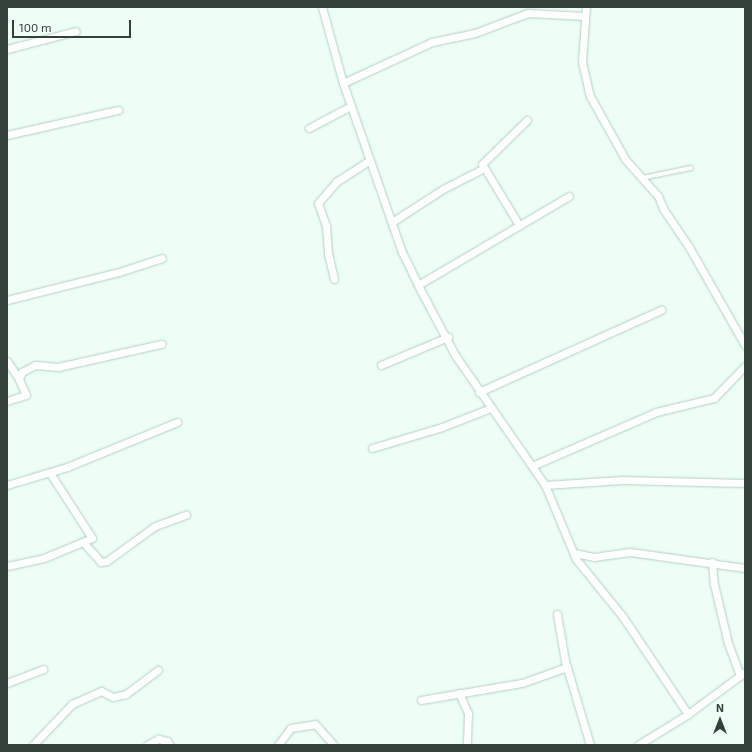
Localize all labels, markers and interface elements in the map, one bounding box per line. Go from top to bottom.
scale bar [14,12,133,38]
text: 100 m [19,20,51,34]
north arrow [700,700,740,740]
text: N [716,701,724,714]

